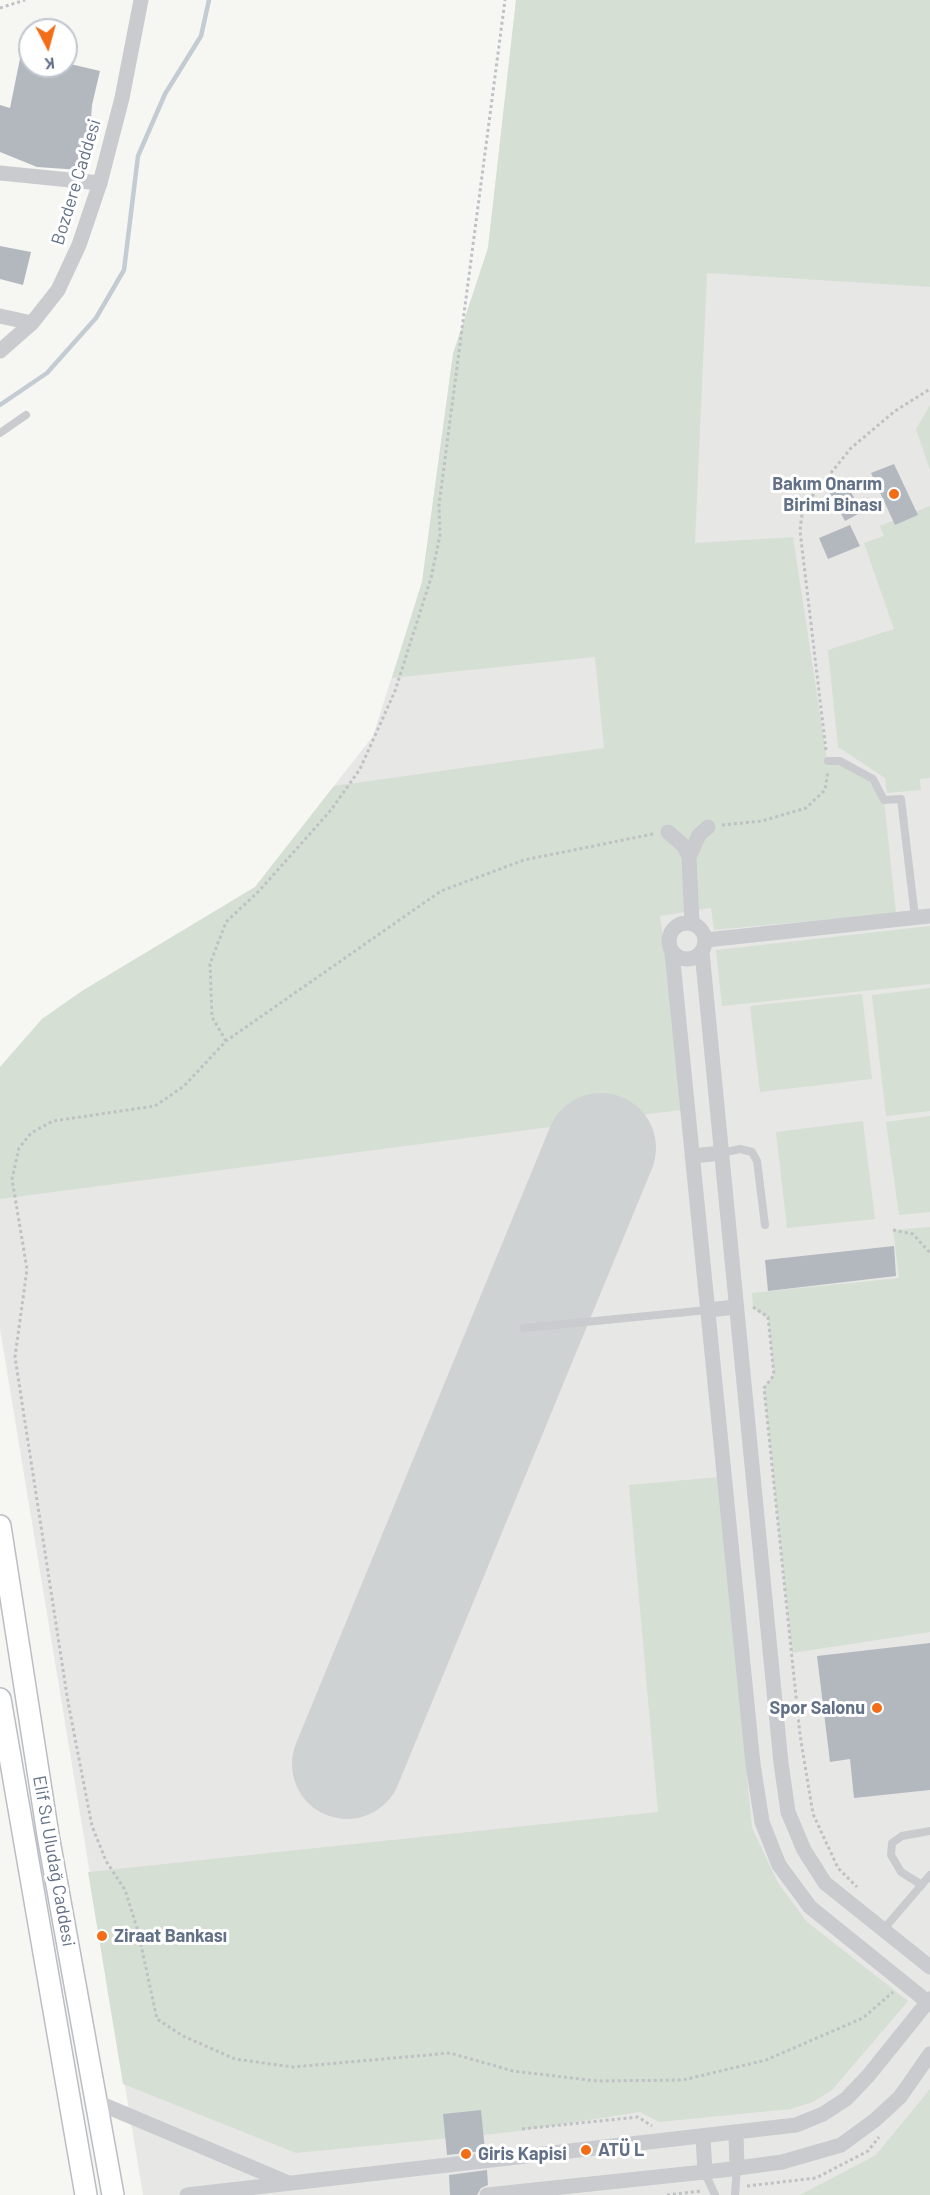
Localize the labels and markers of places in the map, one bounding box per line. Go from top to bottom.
place label: Bakım Onarım Birimi Binası [772,473,882,516]
marker: Bakım Onarım Birimi Binası [887,487,901,501]
place label: Spor Salonu [769,1697,865,1719]
marker: Spor Salonu [870,1701,884,1715]
place label: Ziraat Bankası [114,1925,227,1947]
marker: Ziraat Bankası [95,1929,109,1943]
place label: ATÜ L [598,2139,644,2161]
place label: Giris Kapisi [478,2143,567,2165]
marker: ATÜ L [579,2143,593,2157]
marker: Giris Kapisi [459,2147,473,2161]

